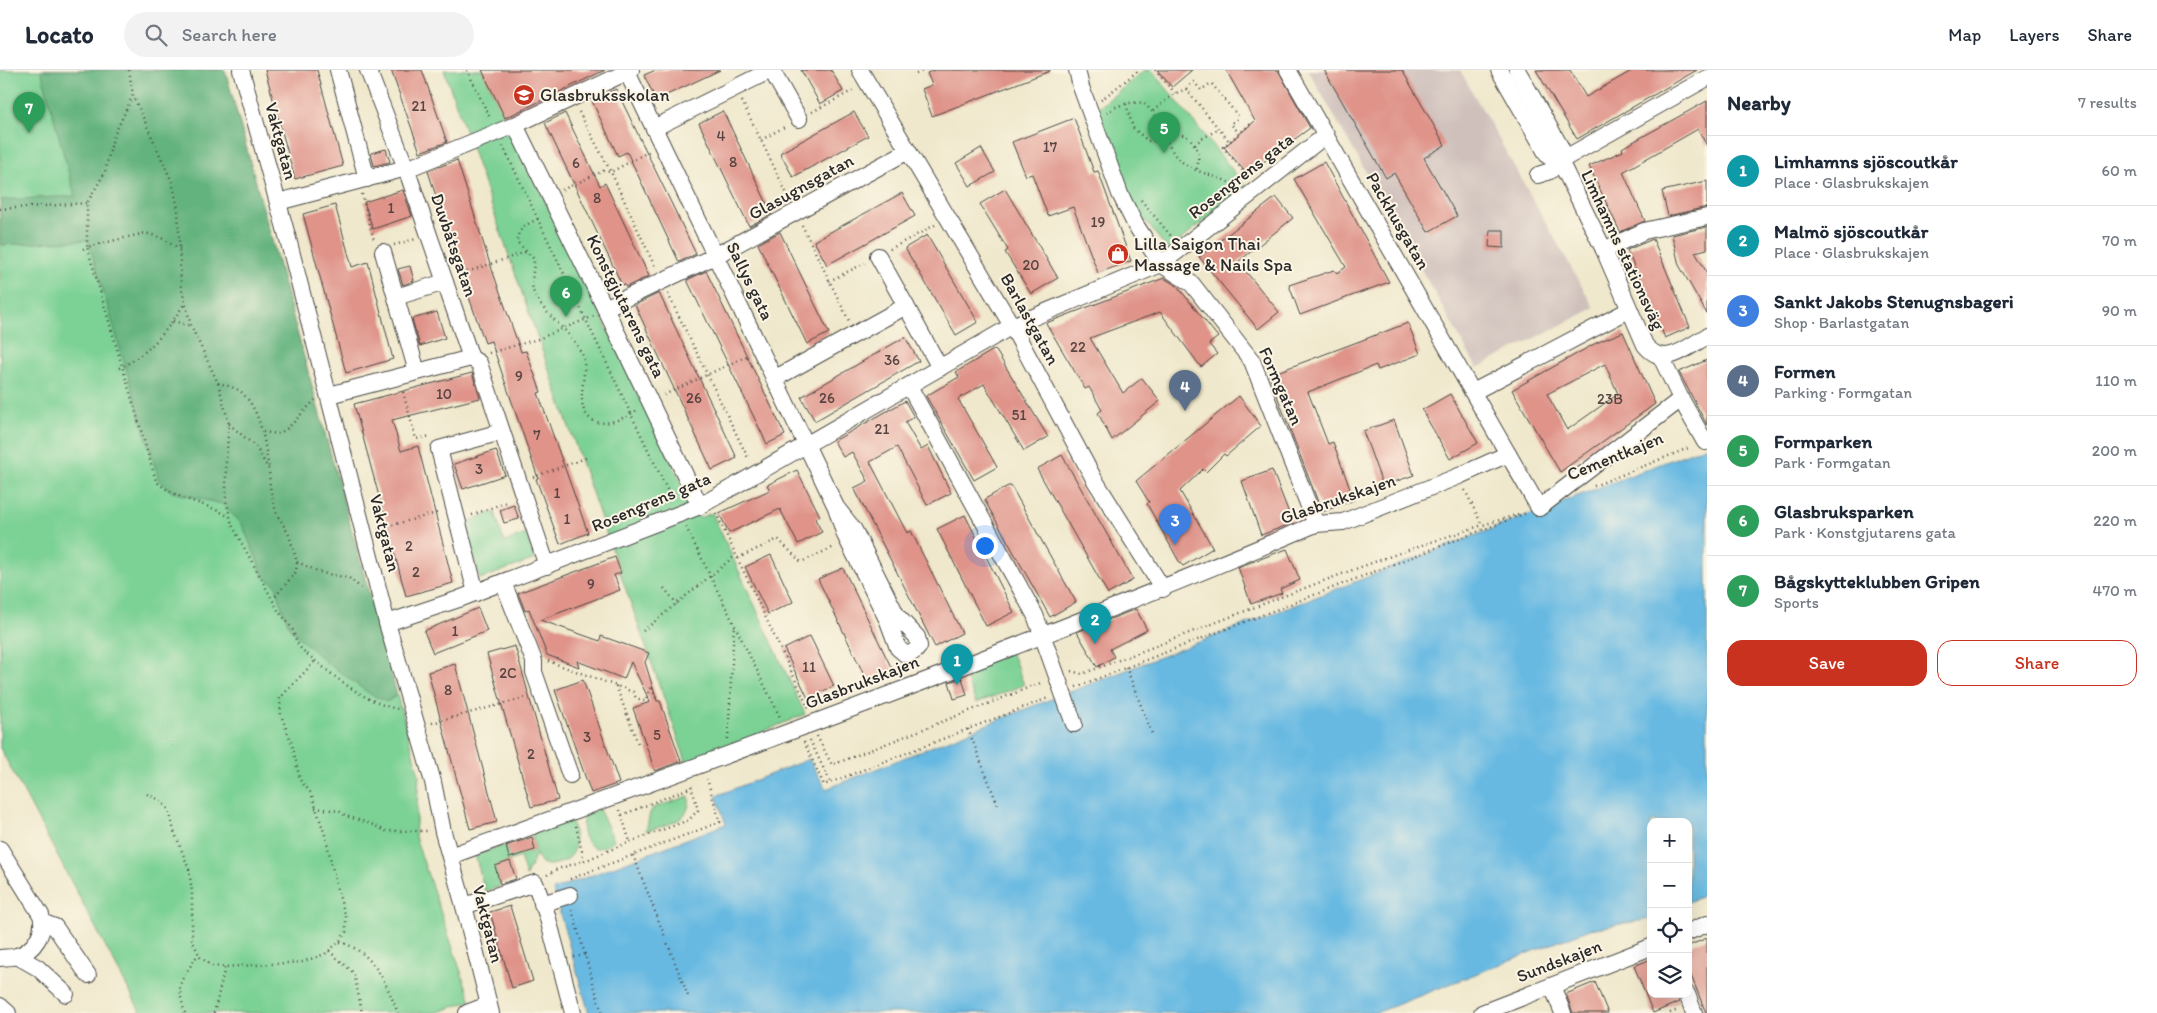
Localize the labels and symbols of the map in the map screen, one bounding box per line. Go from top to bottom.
school or university icon: Glasbruksskolan [512,83,536,107]
place label: Glasbruksskolan [540,84,670,106]
pin: 7 [13,92,45,133]
house number: 21 [412,97,426,115]
street label: Vaktgatan [260,100,302,182]
pin: 5 [1148,112,1180,153]
house number: 4 [716,127,726,145]
street label: Rosengrens gata [1184,128,1298,224]
house number: 17 [1043,138,1058,156]
street label: Glasugnsgatan [745,149,858,225]
house number: 8 [729,153,737,171]
house number: 6 [572,154,580,172]
street label: Limhamns stationsväg [1576,166,1670,334]
street label: Packhusgatan [1361,168,1435,274]
house number: 8 [593,189,601,207]
street label: Duvbåtsgatan [426,190,482,300]
house number: 1 [388,199,395,217]
house number: 19 [1091,213,1106,231]
street label: Konstgjutarens gata [582,231,671,382]
place label: Lilla Saigon Thai Massage & Nails Spa [1134,233,1293,276]
street label: Sallys gata [722,238,778,324]
shop icon: Lilla Saigon Thai Massage & Nails Spa [1106,242,1130,266]
house number: 20 [1022,256,1040,274]
street label: Barlastgatan [996,269,1064,369]
pin: 6 [550,276,582,317]
house number: 22 [1070,338,1086,356]
street label: Formgatan [1254,343,1308,429]
house number: 36 [884,351,900,369]
house number: 9 [515,367,523,385]
pin: 4 [1169,370,1201,411]
house number: 10 [436,385,452,403]
house number: 26 [686,389,702,407]
house number: 26 [819,389,835,407]
house number: 23B [1597,390,1623,408]
house number: 51 [1012,406,1026,424]
house number: 21 [875,420,889,438]
house number: 7 [533,426,541,444]
street label: Cementkajen [1564,427,1666,485]
house number: 3 [475,460,483,478]
street label: Rosengrens gata [588,467,714,537]
street label: Glasbrukskajen [1277,469,1399,529]
house number: 1 [554,484,561,502]
street label: Vaktgatan [365,492,405,574]
pin: 3 [1159,504,1191,545]
house number: 1 [564,510,571,528]
your location [972,533,998,559]
house number: 2 [405,537,413,555]
house number: 2 [412,563,420,581]
house number: 9 [587,575,595,593]
pin: 2 [1079,603,1111,644]
house number: 1 [452,622,459,640]
pin: 1 [941,644,973,685]
street label: Glasbrukskajen [802,650,922,714]
house number: 11 [802,658,816,676]
house number: 2C [499,664,517,682]
house number: 8 [444,681,452,699]
house number: 5 [653,726,661,744]
house number: 3 [583,728,591,746]
house number: 2 [527,745,535,763]
street label: Vaktgatan [468,883,508,965]
street label: Sundskajen [1513,935,1605,987]

